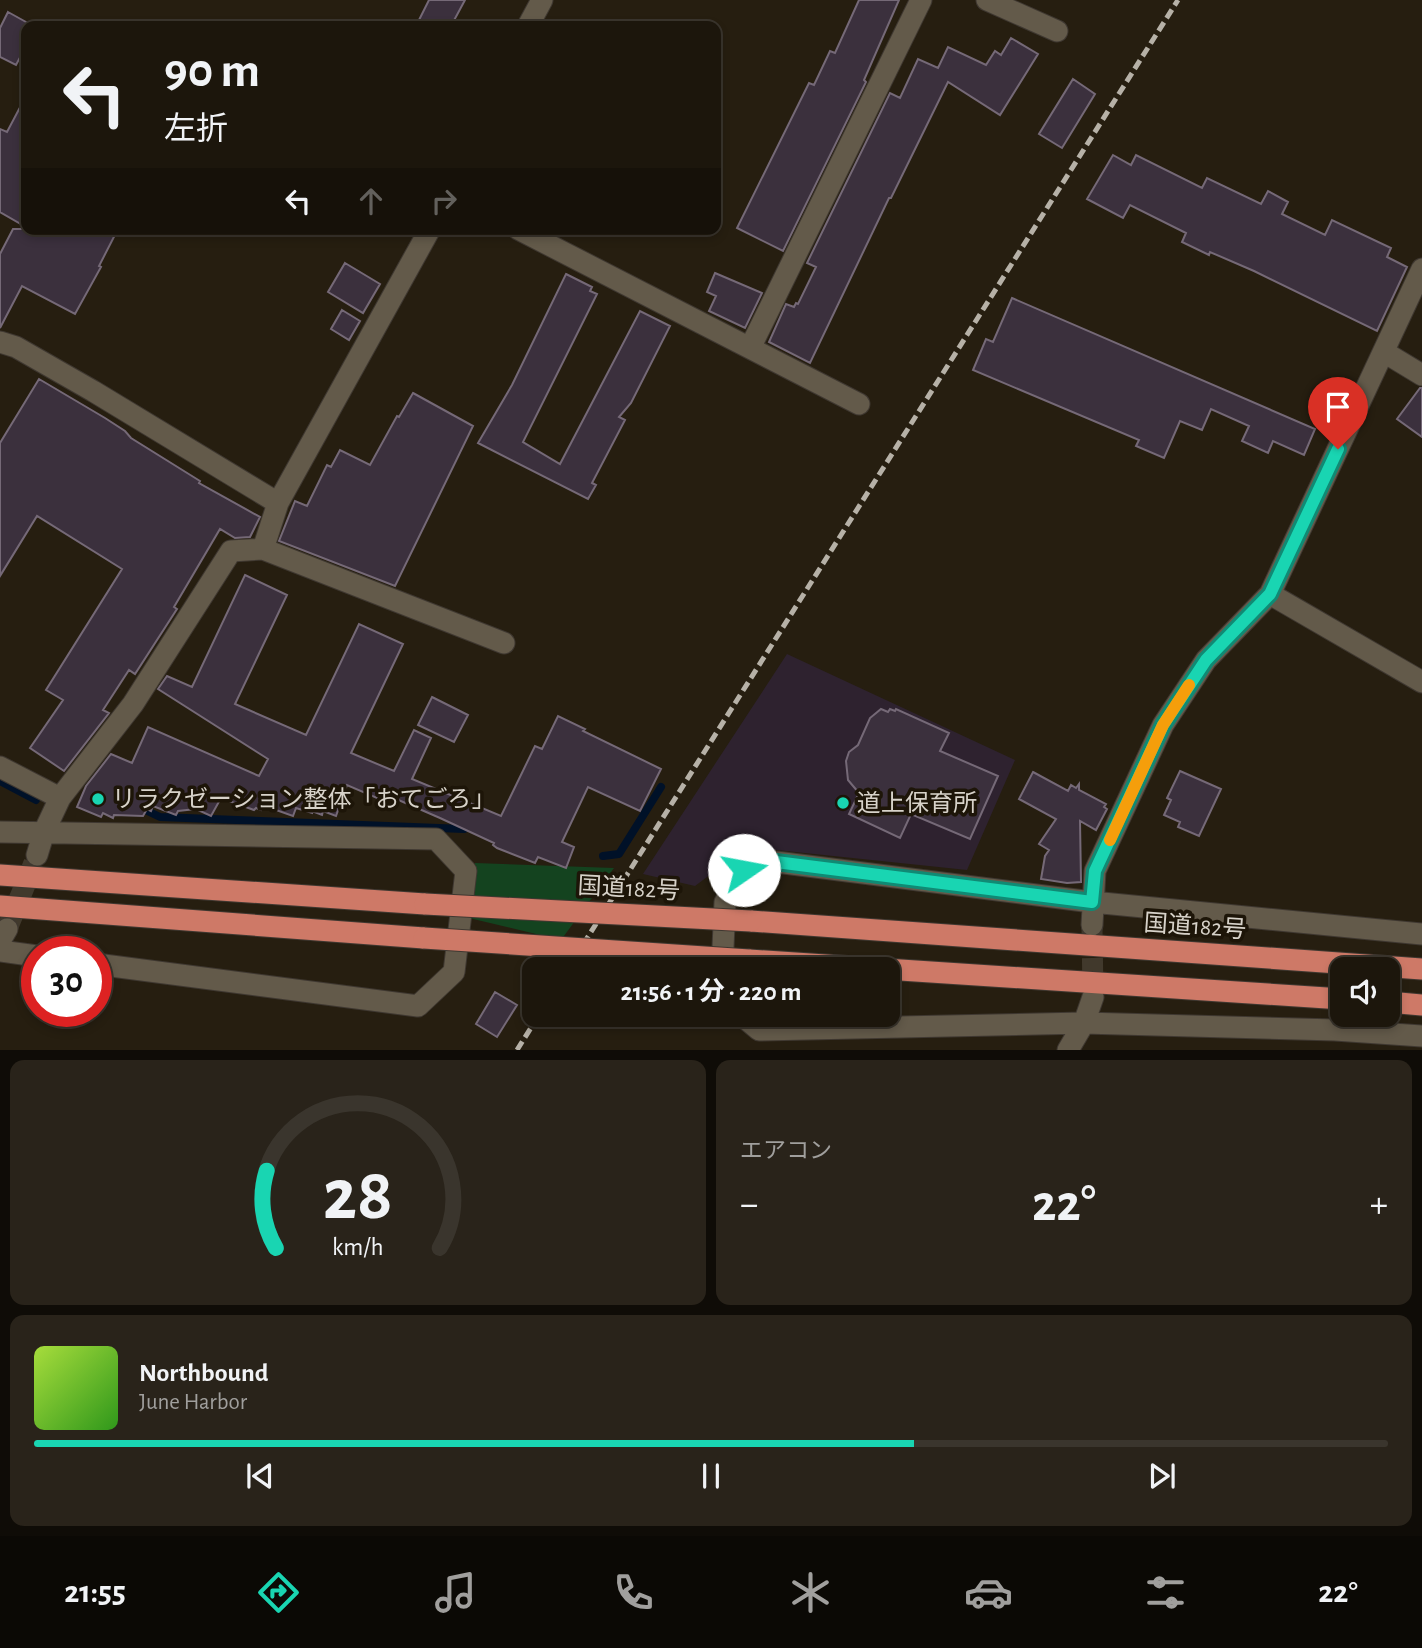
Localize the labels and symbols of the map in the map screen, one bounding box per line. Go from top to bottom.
pin [1308,377,1368,449]
place label: リラクゼーション整体「おてごろ」 [112,786,496,812]
place label: 道上保育所 [857,790,977,816]
marker: リラクゼーション整体「おてごろ」 [90,791,106,807]
marker: 道上保育所 [835,795,851,811]
position arrow [707,833,781,907]
street label: 国道182号 [577,872,681,904]
street label: 国道182号 [1143,909,1247,943]
speed limit sign: 30 [21,936,112,1027]

